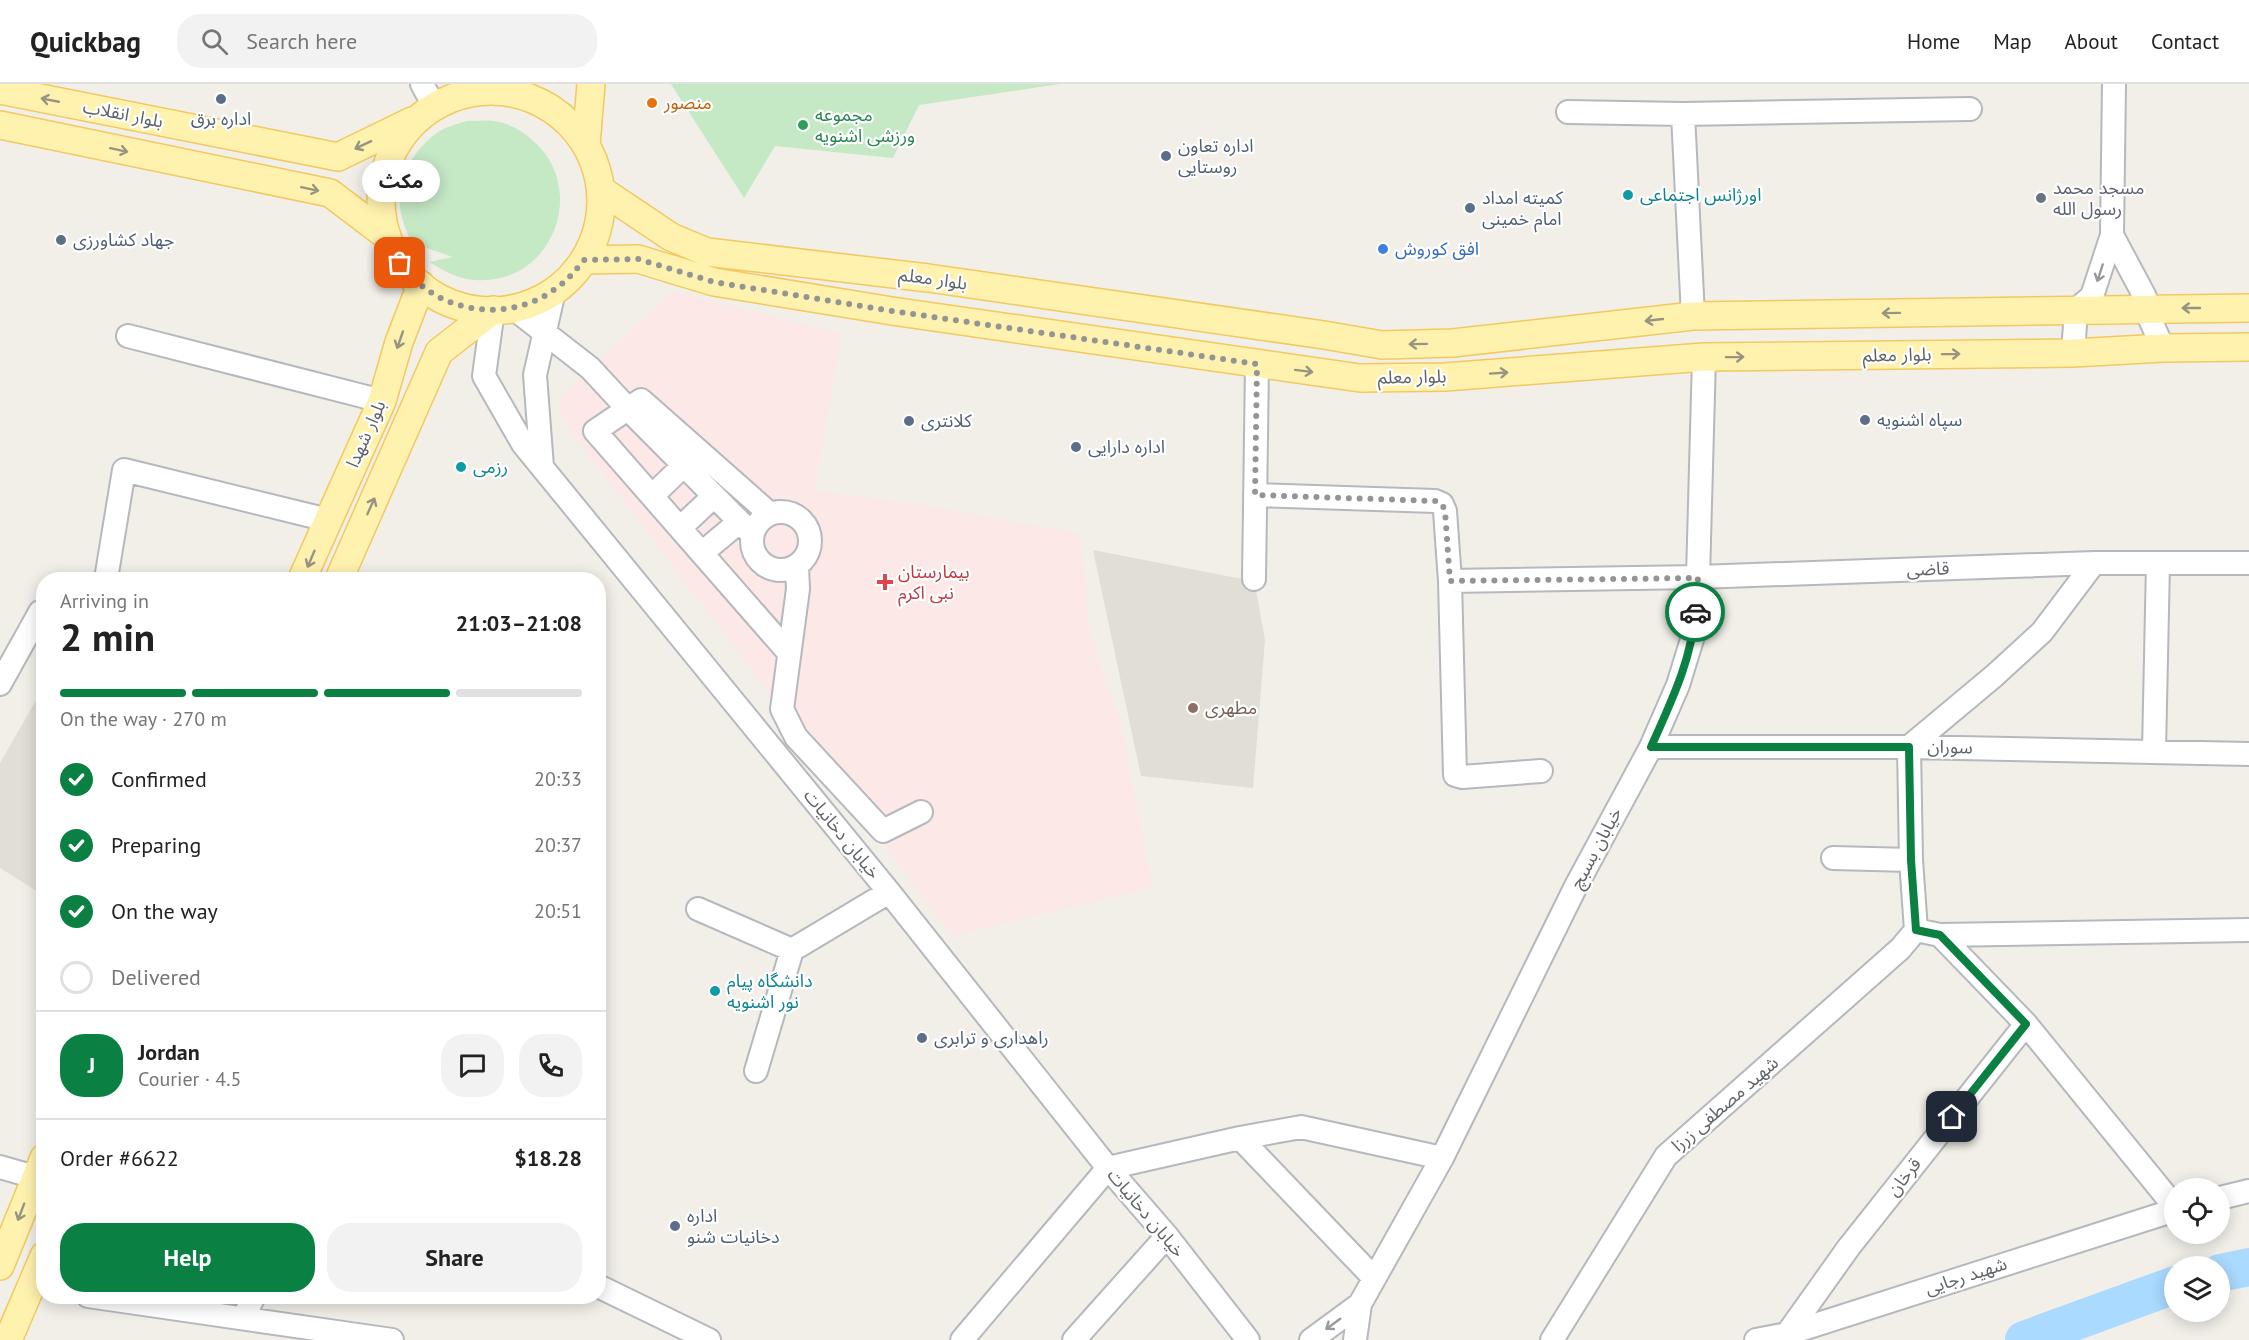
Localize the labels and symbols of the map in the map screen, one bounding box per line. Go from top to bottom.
place label: منصور [663,91,712,114]
marker: اداره برق [214,92,228,106]
one-way arrow [41,94,61,105]
street label: بلوار انقلاب [81,94,165,133]
marker: منصور [645,96,659,110]
place label: مجموعه ورزشی اشنویه [815,103,915,147]
place label: اداره برق [191,107,251,130]
marker: مجموعه ورزشی اشنویه [796,118,810,132]
place label: اداره تعاون روستایی [1178,134,1254,178]
one-way arrow [354,139,372,151]
one-way arrow [109,144,128,156]
marker: اداره تعاون روستایی [1159,149,1173,163]
callout: مکث [361,161,439,203]
place label: مسجد محمد رسول الله [2053,176,2145,220]
place label: اورژانس اجتماعی [1640,183,1761,206]
one-way arrow [300,184,319,195]
place label: کمیته امداد امام خمینی [1482,186,1564,233]
marker: اورژانس اجتماعی [1621,188,1635,202]
marker: مسجد محمد رسول الله [2034,191,2048,205]
marker: کمیته امداد امام خمینی [1463,201,1477,215]
place label: جهاد کشاورزی [73,228,174,251]
marker: جهاد کشاورزی [54,233,68,247]
pin [374,237,425,288]
place label: افق کوروش [1395,237,1479,260]
marker: افق کوروش [1376,242,1390,256]
street label: بلوار معلم [897,262,969,297]
one-way arrow [2094,263,2105,282]
one-way arrow [2181,302,2201,314]
one-way arrow [1881,307,1901,319]
one-way arrow [1644,315,1664,326]
one-way arrow [394,330,405,349]
one-way arrow [1409,338,1429,350]
street label: بلوار معلم [1862,342,1932,369]
one-way arrow [1941,348,1961,360]
one-way arrow [1725,351,1745,363]
street label: بلوار معلم [1377,364,1447,391]
one-way arrow [1294,366,1314,377]
one-way arrow [1488,367,1508,378]
street label: بلوار شهدا [340,396,391,471]
place label: سپاه اشنویه [1877,408,1962,431]
place label: کلانتری [921,409,972,432]
marker: سپاه اشنویه [1858,413,1872,427]
marker: کلانتری [902,414,916,428]
place label: اداره دارایی [1088,435,1165,458]
marker: اداره دارایی [1069,440,1083,454]
place label: رزمی [473,455,508,478]
marker: رزمی [454,460,468,474]
one-way arrow [366,498,378,516]
one-way arrow [304,550,315,568]
street label: قاضی [1906,556,1950,581]
place label: بیمارستان نبی اکرم [898,560,970,607]
marker: بیمارستان نبی اکرم [876,573,894,591]
courier [1665,582,1725,642]
place label: مطهری [1205,696,1257,719]
marker: مطهری [1186,701,1200,715]
street label: سوران [1927,735,1973,758]
street label: خیابان دخانیات [799,784,886,883]
street label: خیابان بسبچ [1565,803,1628,893]
place label: دانشگاه پیام نور اشنویه [727,969,813,1013]
marker: دانشگاه پیام نور اشنویه [708,984,722,998]
place label: راهداری و ترابری [934,1026,1049,1049]
marker: راهداری و ترابری [915,1031,929,1045]
street label: شهید مصطفی زرزا [1666,1051,1783,1156]
pin [1926,1091,1977,1142]
street label: قرخان [1881,1153,1926,1201]
street label: خیابان دخانیات [1103,1164,1190,1262]
one-way arrow [15,1202,26,1221]
place label: اداره دخانیات شنو [687,1204,780,1248]
marker: اداره دخانیات شنو [668,1219,682,1233]
street label: شهید رجایی [1922,1251,2010,1300]
one-way arrow [1325,1317,1341,1330]

